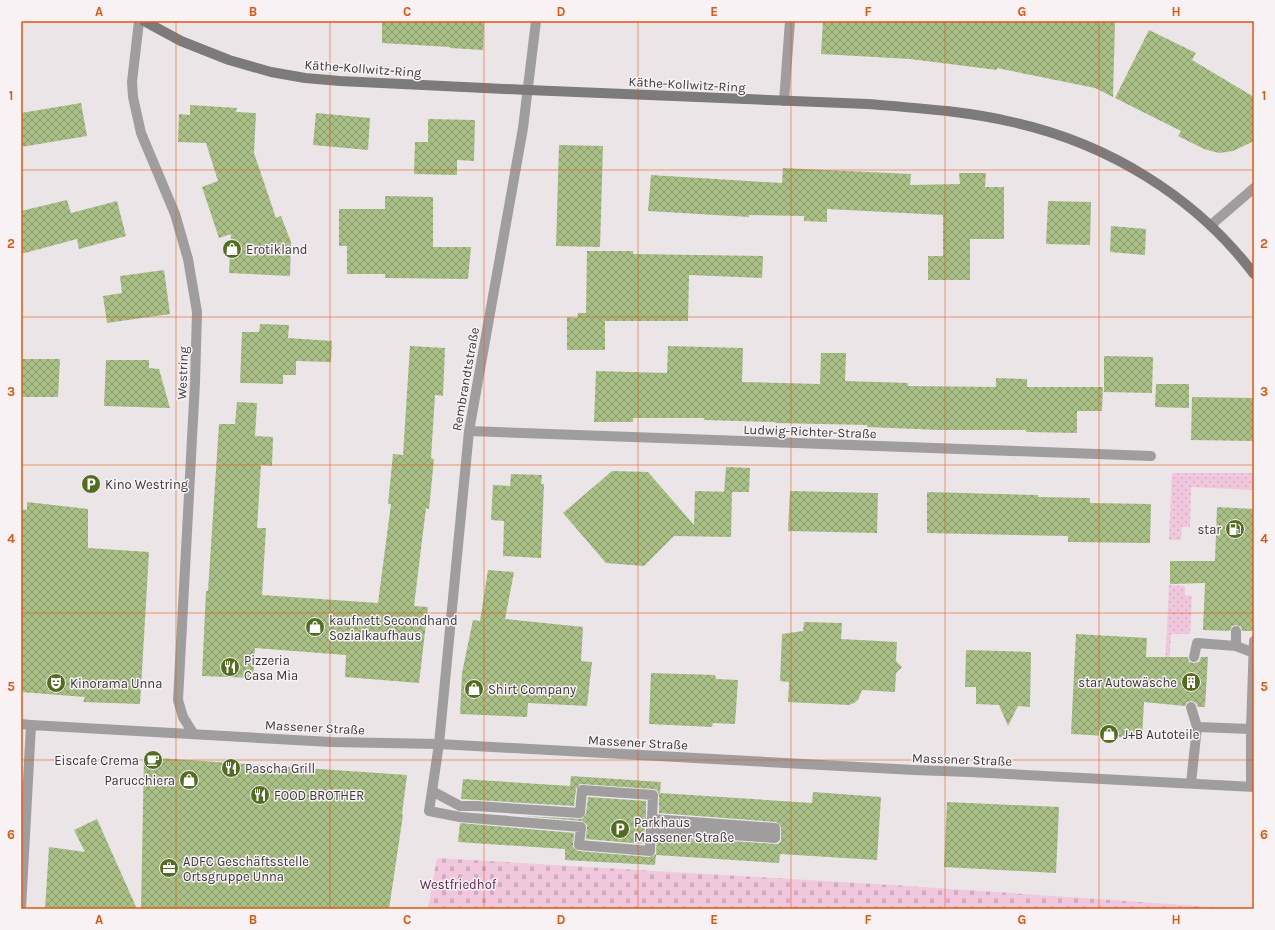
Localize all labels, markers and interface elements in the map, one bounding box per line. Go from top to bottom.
text: A [95,4,103,19]
text: B [249,4,257,19]
text: C [403,4,411,19]
text: D [557,4,566,19]
text: E [710,4,718,19]
text: F [864,4,872,19]
text: G [1018,4,1026,19]
text: H [1171,4,1181,19]
street label: Käthe-Kollwitz-Ring [304,57,423,80]
street label: Käthe-Kollwitz-Ring [628,74,747,95]
text: 1 [9,88,13,103]
text: 1 [1262,88,1266,103]
text: 2 [7,236,15,251]
text: 2 [1260,236,1268,251]
shop icon: Erotikland [221,238,243,260]
place label: Erotikland [246,242,308,257]
street label: Rembrandtstraße [449,326,482,432]
street label: Westring [174,345,191,400]
text: 3 [7,384,15,399]
text: 3 [1260,384,1268,399]
street label: Ludwig-Richter-Straße [743,422,877,441]
parking icon: Kino Westring [80,473,102,495]
place label: Kino Westring [105,477,189,492]
fuel station icon: star [1224,518,1246,540]
place label: star [1197,522,1221,537]
text: 4 [7,531,15,546]
text: 4 [1260,531,1268,546]
place label: kaufnett Secondhand Sozialkaufhaus [329,613,458,643]
shop icon: kaufnett Secondhand Sozialkaufhaus [304,616,326,638]
place label: Pizzeria Casa Mia [244,653,298,683]
restaurant icon: Pizzeria Casa Mia [219,656,241,678]
building icon: star Autowäsche [1180,671,1202,693]
theatre icon: Kinorama Unna [45,672,67,694]
place label: star Autowäsche [1078,675,1177,690]
place label: Kinorama Unna [70,676,162,691]
shop icon: Shirt Company [463,678,485,700]
text: 5 [7,679,15,694]
text: 5 [1260,679,1268,694]
place label: Shirt Company [488,682,576,697]
street label: Massener Straße [265,717,366,738]
shop icon: J+B Autoteile [1098,723,1120,745]
place label: J+B Autoteile [1123,727,1200,742]
street label: Massener Straße [588,732,689,753]
cafe icon: Eiscafe Crema [142,749,164,771]
street label: Massener Straße [912,750,1013,769]
place label: Eiscafe Crema [54,753,139,768]
restaurant icon: Pascha Grill [220,757,242,779]
place label: Pascha Grill [245,761,315,776]
shop icon: Parucchiera [178,769,200,791]
place label: Parucchiera [104,773,175,788]
restaurant icon: FOOD BROTHER [249,784,271,806]
place label: FOOD BROTHER [274,788,364,803]
place label: Parkhaus Massener Straße [634,815,734,845]
parking icon: Parkhaus Massener Straße [609,818,631,840]
text: 6 [7,827,15,842]
text: 6 [1260,827,1268,842]
place label: ADFC Geschäftsstelle Ortsgruppe Unna [183,854,309,884]
office icon: ADFC Geschäftsstelle Ortsgruppe Unna [158,857,180,879]
park label: Westfriedhof [420,877,497,892]
text: A [95,912,103,927]
text: B [249,912,257,927]
text: C [403,912,411,927]
text: D [557,912,566,927]
text: E [710,912,718,927]
text: F [864,912,872,927]
text: G [1018,912,1026,927]
text: H [1171,912,1181,927]

